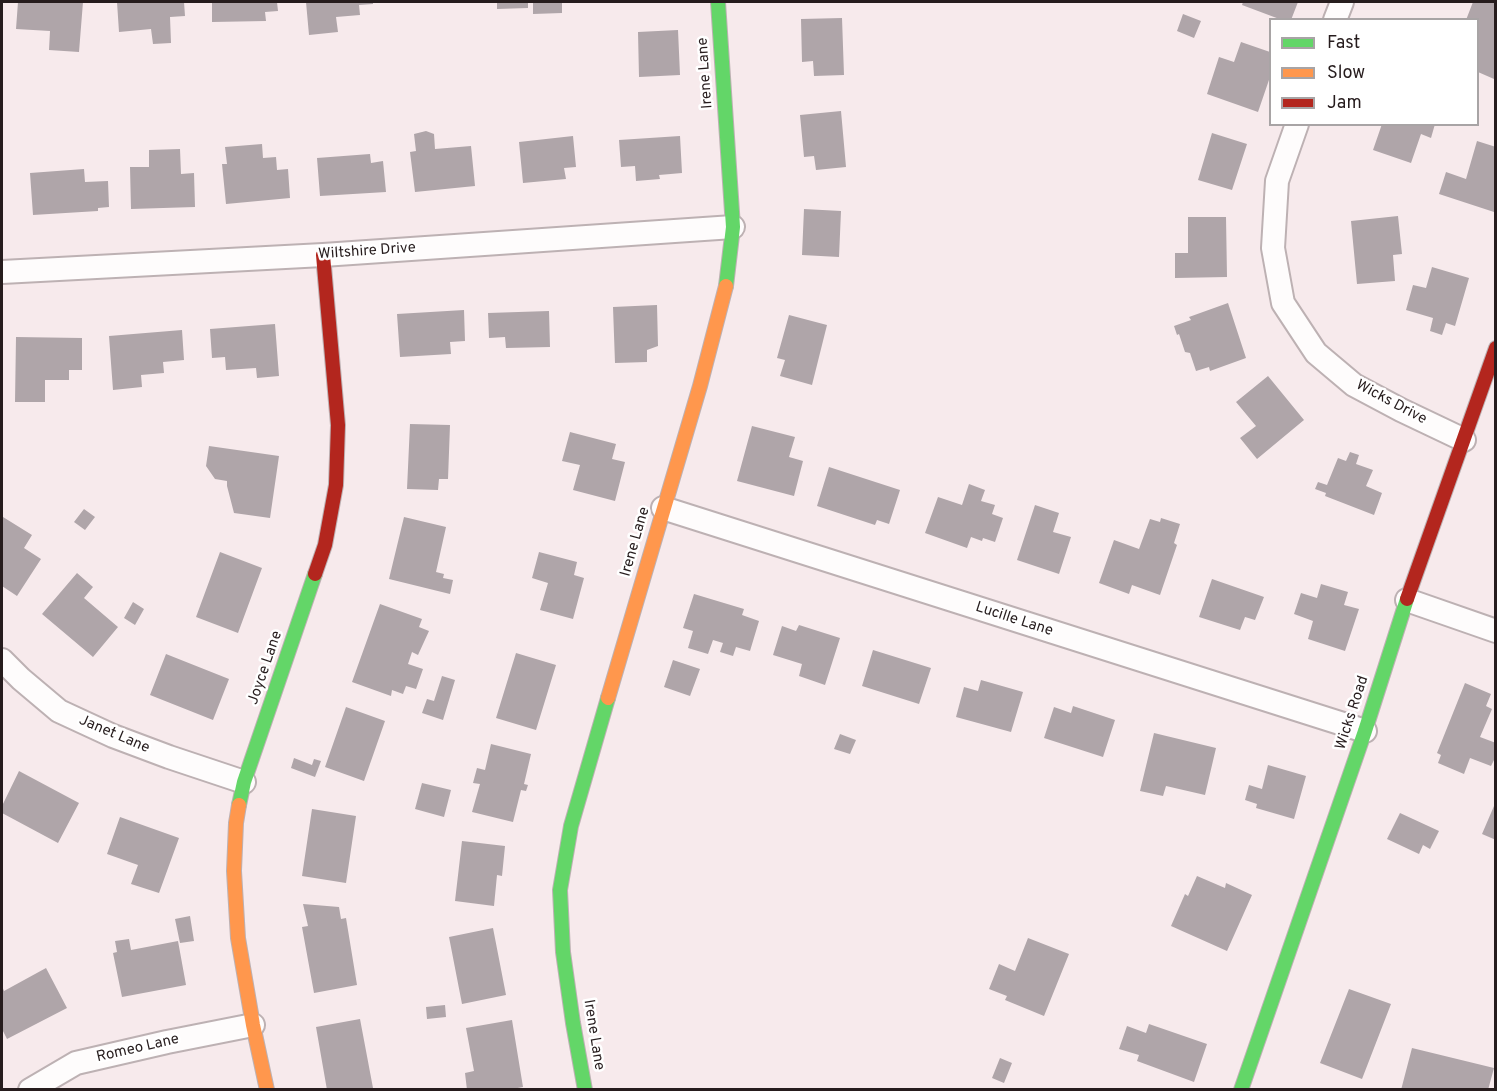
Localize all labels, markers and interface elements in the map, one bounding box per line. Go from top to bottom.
legend [1269,18,1479,126]
text: Fast [1327,32,1360,55]
street label: Irene Lane [695,37,717,109]
text: Slow [1327,62,1365,85]
text: Jam [1327,92,1362,115]
street label: Wiltshire Drive [318,240,416,264]
street label: Wicks Drive [1352,377,1430,429]
street label: Irene Lane [618,505,654,579]
street label: Lucille Lane [973,599,1055,641]
street label: Joyce Lane [245,629,287,707]
street label: Wicks Road [1333,674,1373,752]
street label: Janet Lane [76,712,152,758]
street label: Irene Lane [579,998,607,1072]
street label: Romeo Lane [95,1031,181,1067]

